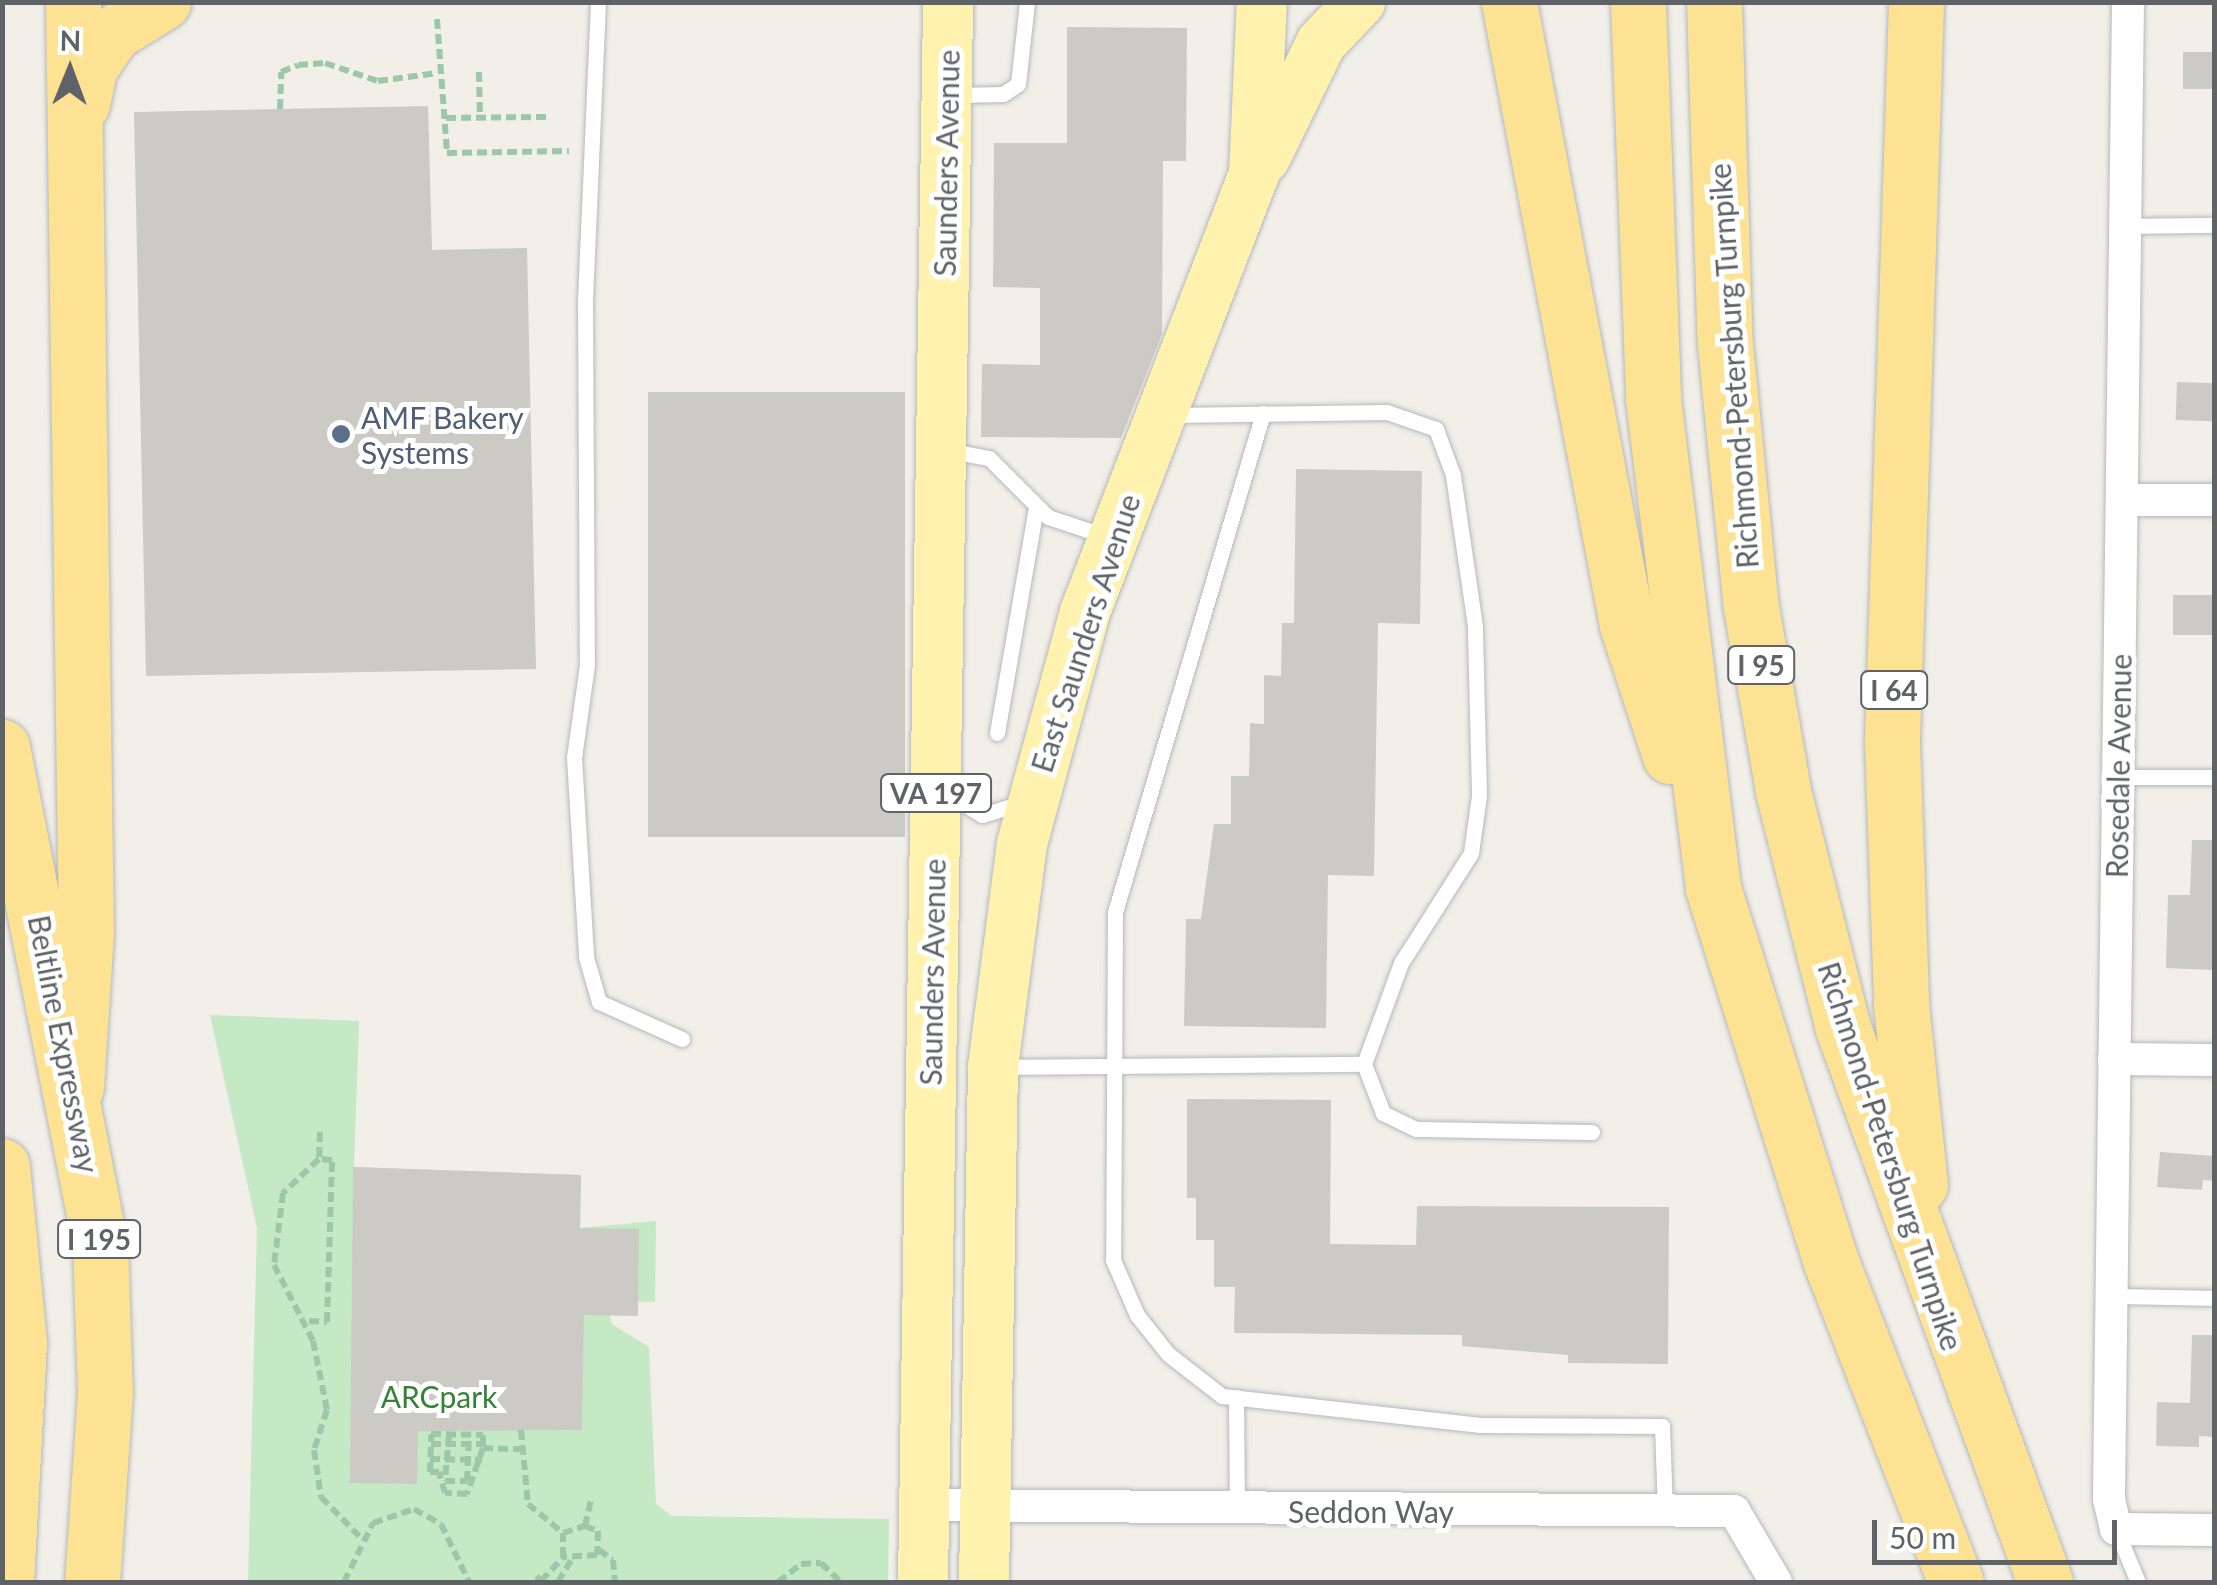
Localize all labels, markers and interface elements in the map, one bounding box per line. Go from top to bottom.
north arrow [20,20,120,120]
text: N [59,23,82,57]
street label: Saunders Avenue [926,49,966,277]
street label: Richmond-Petersburg Turnpike [1701,162,1765,570]
place label: AMF Bakery Systems [361,399,524,470]
marker: AMF Bakery Systems [330,423,352,445]
street label: East Saunders Avenue [1023,489,1147,777]
road number: I 95 [1726,642,1796,688]
street label: Rosedale Avenue [2098,653,2138,879]
road number: I 64 [1859,667,1929,713]
road number: VA 197 [878,770,994,816]
street label: Saunders Avenue [912,858,952,1086]
street label: Beltline Expressway [21,912,107,1176]
street label: Richmond-Petersburg Turnpike [1811,957,1971,1355]
road number: I 195 [56,1216,142,1262]
park label: ARCpark [381,1378,497,1414]
street label: Seddon Way [1288,1493,1454,1529]
scale bar [1877,1500,2122,1562]
text: 50 m [1889,1519,1956,1555]

